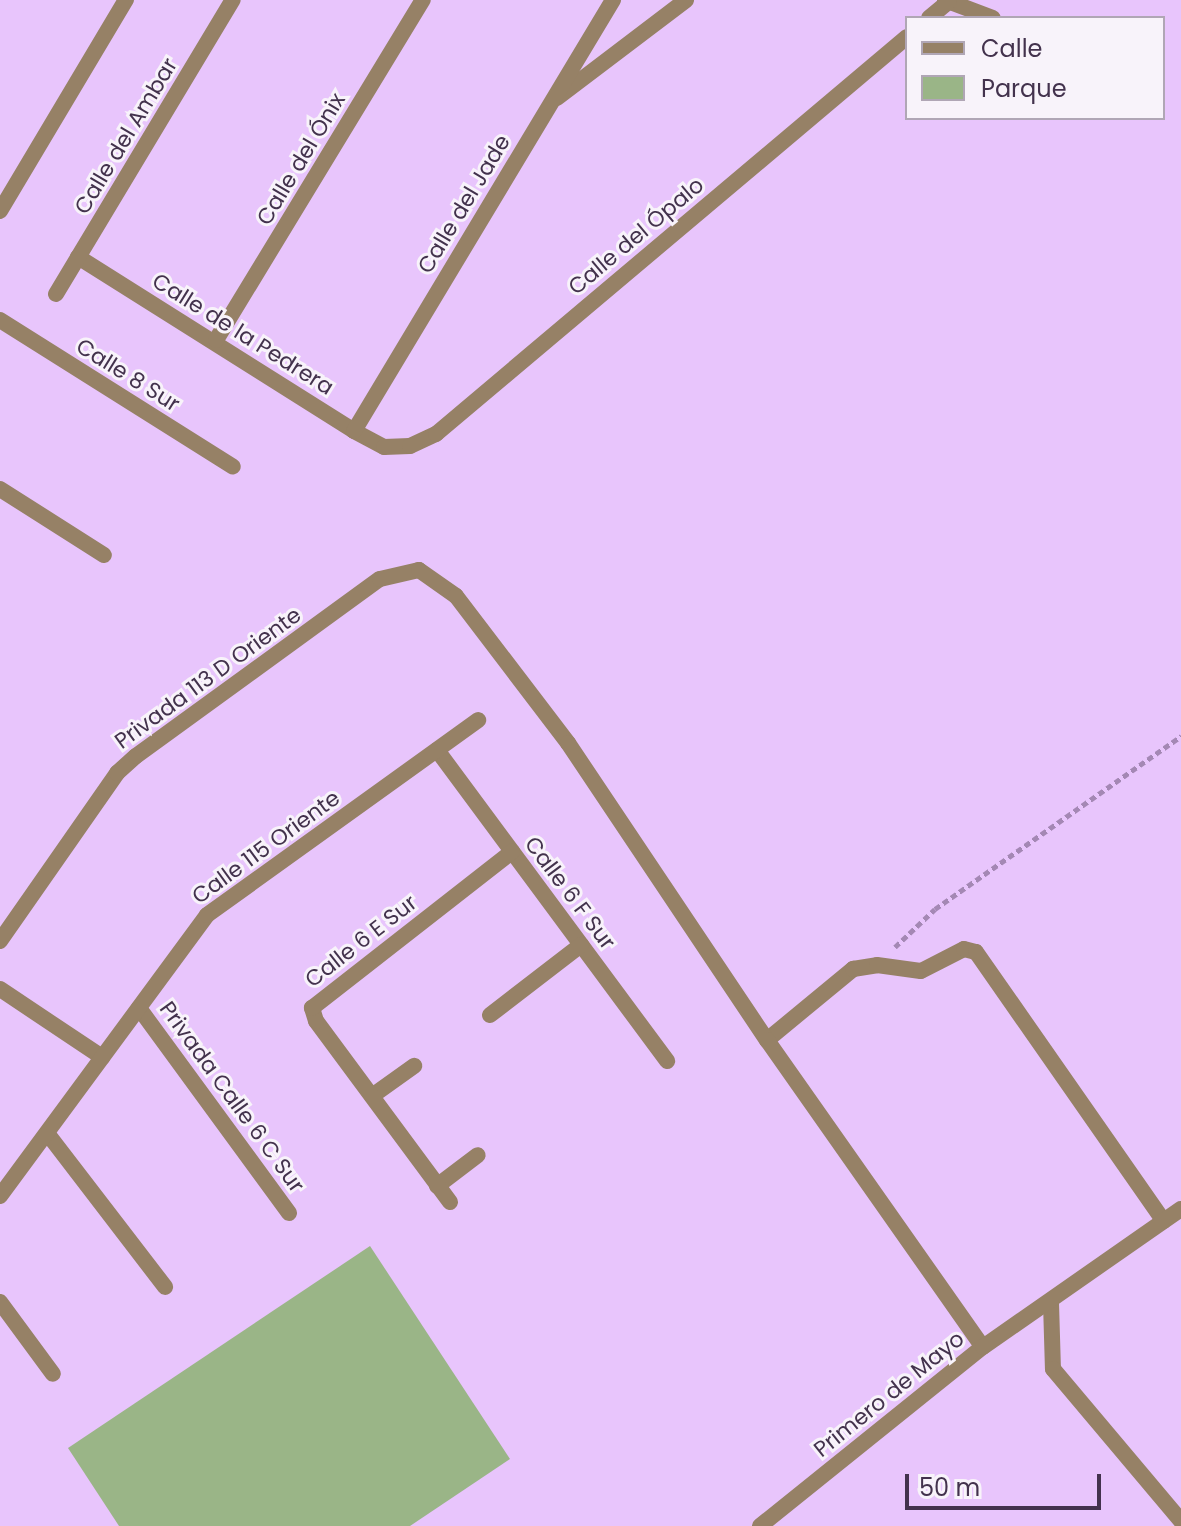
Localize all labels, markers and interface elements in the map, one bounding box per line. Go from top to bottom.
legend [905,16,1165,120]
text: Calle [981,32,1042,65]
street label: Calle del Ambar [69,53,183,219]
text: Parque [981,72,1067,105]
street label: Calle del Ónix [251,88,351,230]
street label: Calle del Jade [412,130,516,278]
street label: Calle del Ópalo [563,172,709,300]
street label: Calle de la Pedrera [147,267,339,401]
street label: Calle 8 Sur [71,333,185,417]
street label: Privada 113 D Oriente [110,602,306,754]
street label: Calle 115 Oriente [187,785,345,909]
street label: Calle 6 F Sur [519,831,621,955]
street label: Calle 6 E Sur [300,889,422,993]
street label: Privada Calle 6 C Sur [154,996,310,1198]
street label: Primero de Mayo [809,1325,969,1463]
scale bar [909,1458,1105,1508]
text: 50 m [919,1471,980,1504]

